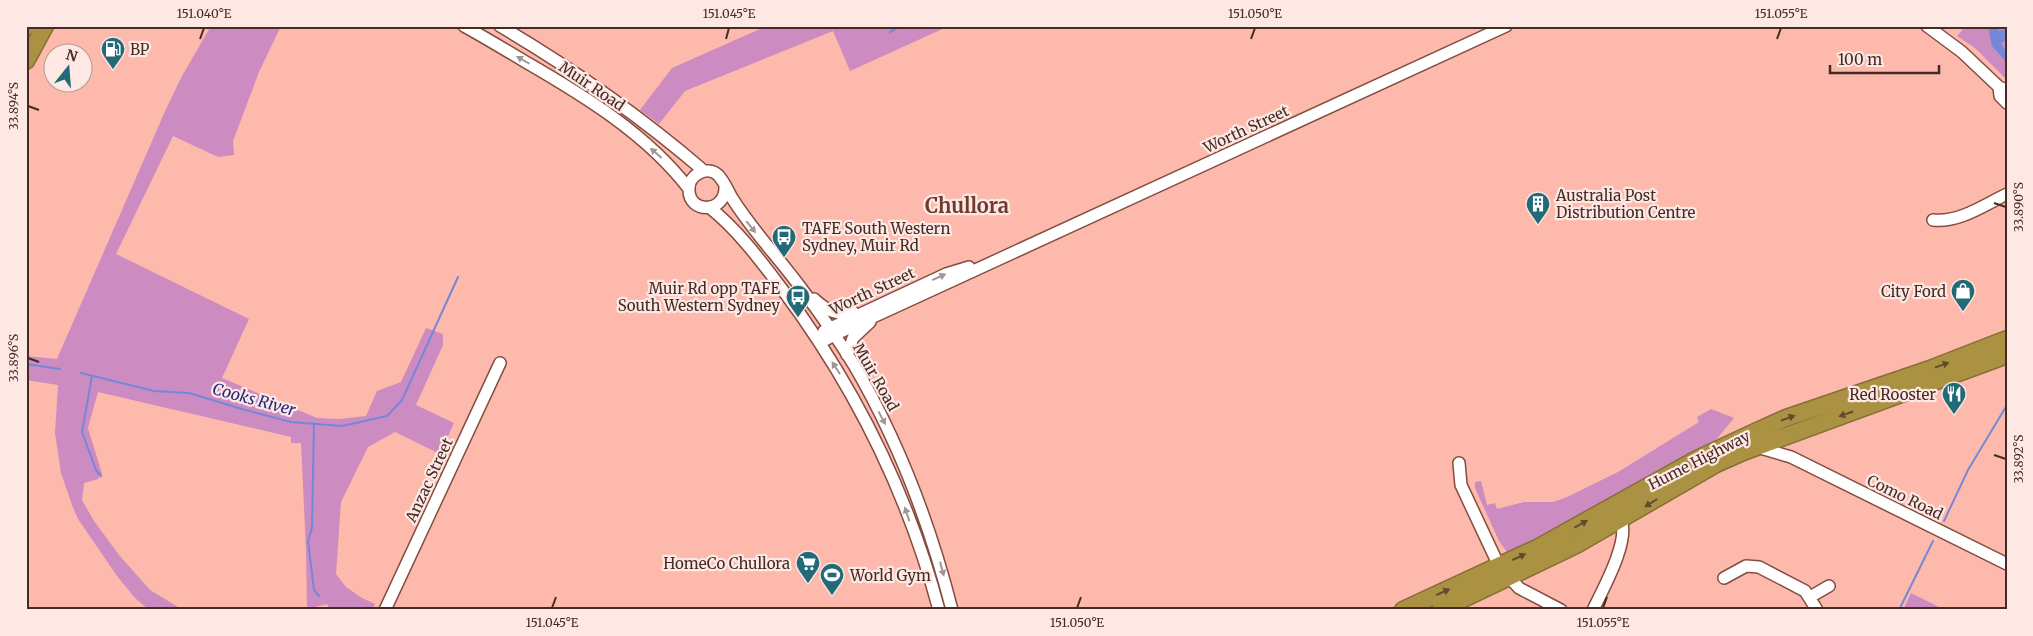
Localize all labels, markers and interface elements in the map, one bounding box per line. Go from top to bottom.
text: 151.040°E [177,6,232,21]
text: 151.045°E [703,6,756,21]
text: 151.050°E [1228,6,1282,21]
text: 151.055°E [1755,6,1808,21]
fuel station icon: BP [100,36,126,70]
place label: BP [130,40,150,59]
north arrow [42,42,92,92]
scale bar [1830,42,1939,74]
text: N [64,45,80,66]
text: 100 m [1838,50,1882,69]
one-way arrow [516,56,530,65]
street label: Muir Road [555,57,629,115]
text: 33.894°S [6,82,21,130]
street label: Worth Street [1199,101,1292,157]
one-way arrow [649,148,662,159]
text: 33.890°S [2011,182,2026,232]
place label: Australia Post Distribution Centre [1555,186,1696,222]
building icon: Australia Post Distribution Centre [1525,191,1551,225]
district label: Chullora [925,193,1009,218]
place label: TAFE South Western Sydney, Muir Rd [802,219,950,255]
one-way arrow [746,220,757,233]
bus stop icon: TAFE South Western Sydney, Muir Rd [771,224,797,258]
street label: Worth Street [825,263,918,319]
one-way arrow [932,273,946,281]
shop icon: City Ford [1950,278,1976,312]
place label: Muir Rd opp TAFE South Western Sydney [618,279,780,315]
place label: City Ford [1881,282,1946,301]
bus stop icon: Muir Rd opp TAFE South Western Sydney [785,284,811,318]
text: 33.896°S [6,334,21,382]
street label: Muir Road [849,340,903,414]
one-way arrow [832,361,841,374]
one-way arrow [1935,361,1950,369]
water label: Cooks River [210,378,298,420]
restaurant icon: Red Rooster [1941,381,1967,415]
place label: Red Rooster [1849,385,1936,404]
one-way arrow [878,411,886,425]
one-way arrow [1838,411,1853,419]
one-way arrow [1781,414,1796,422]
street label: Hume Highway [1645,426,1753,494]
street label: Anzac Street [401,435,457,526]
text: 33.892°S [2011,435,2026,483]
street label: Como Road [1864,471,1946,523]
one-way arrow [1644,498,1658,507]
one-way arrow [903,506,910,521]
one-way arrow [1575,519,1588,528]
supermarket icon: HomeCo Chullora [795,550,821,584]
one-way arrow [1512,552,1526,560]
place label: HomeCo Chullora [663,554,790,573]
one-way arrow [938,561,946,576]
sports icon: World Gym [819,562,845,596]
place label: World Gym [849,566,931,585]
one-way arrow [1436,587,1450,595]
text: 151.045°E [526,615,579,630]
text: 151.050°E [1050,615,1104,630]
text: 151.055°E [1577,615,1630,630]

